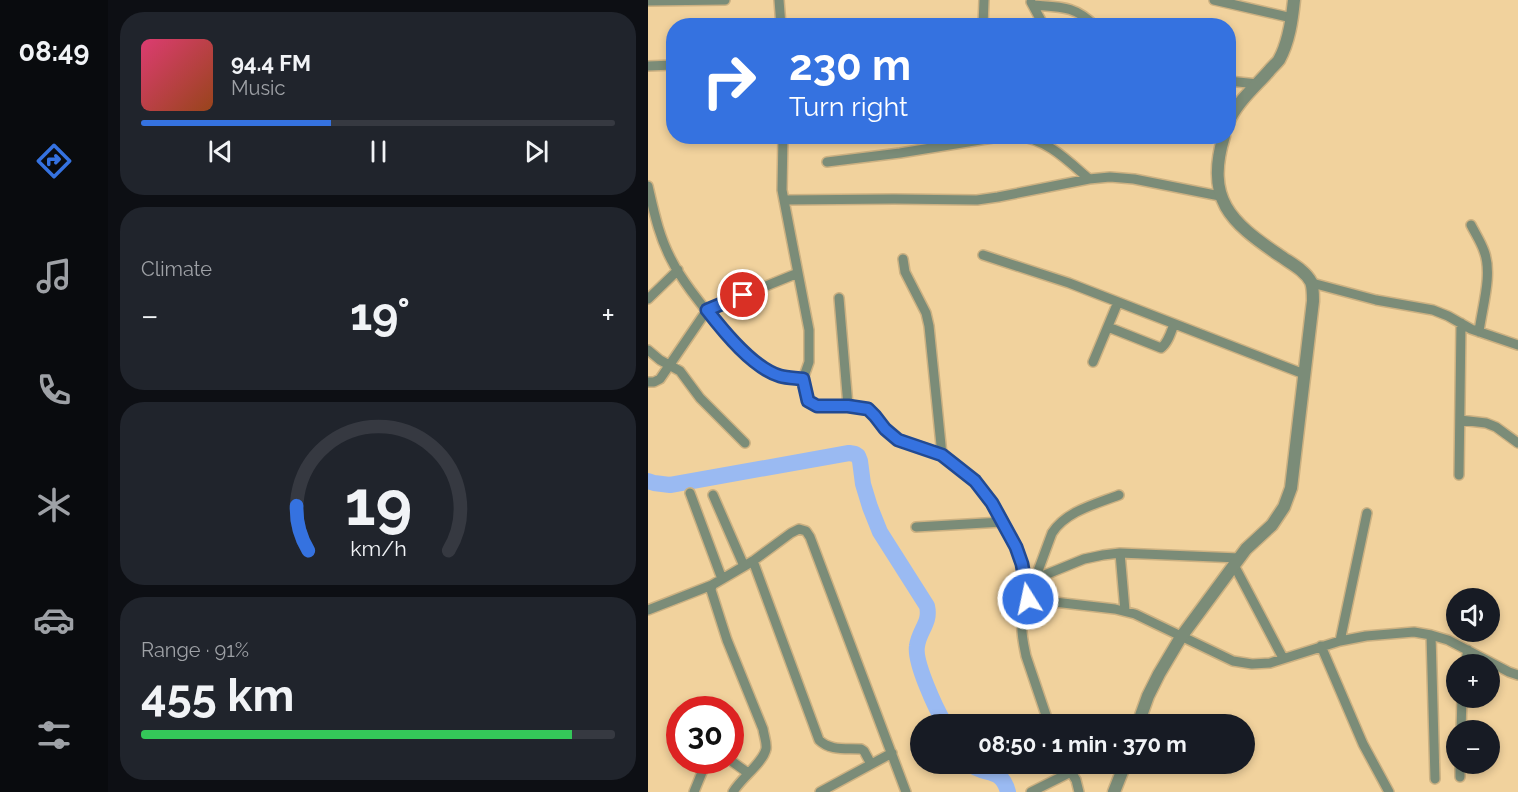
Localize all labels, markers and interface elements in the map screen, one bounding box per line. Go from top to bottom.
text: 08:49 [19,36,89,67]
text: 230 m [789,41,911,90]
icon: right [690,42,768,120]
text: 94.4 FM [231,50,311,76]
text: Music [231,76,285,100]
text: Turn right [789,91,908,122]
icon: previous [204,135,237,168]
icon: pause [362,135,395,168]
icon: next [520,135,553,168]
icon: directions [33,140,75,182]
icon: music [33,255,75,297]
text: Climate [141,257,212,281]
pin [717,269,768,320]
icon: arrive [726,278,759,311]
text: 19° [350,288,410,341]
text: − [141,296,159,335]
text: + [601,296,615,335]
icon: phone [33,369,75,411]
text: 19 [344,466,412,540]
icon: climate [33,484,75,526]
text: km/h [350,536,406,561]
position arrow [996,567,1060,631]
map controls [1446,588,1500,774]
button: sound [1446,588,1500,642]
icon: car [33,599,75,641]
text: Range · 91% [141,638,249,662]
button: + [1446,654,1500,708]
text: 455 km [141,669,294,722]
speed limit sign: 30 [666,696,744,774]
icon: filters [33,714,75,756]
button: − [1446,720,1500,774]
text: 08:50 · 1 min · 370 m [978,731,1187,757]

